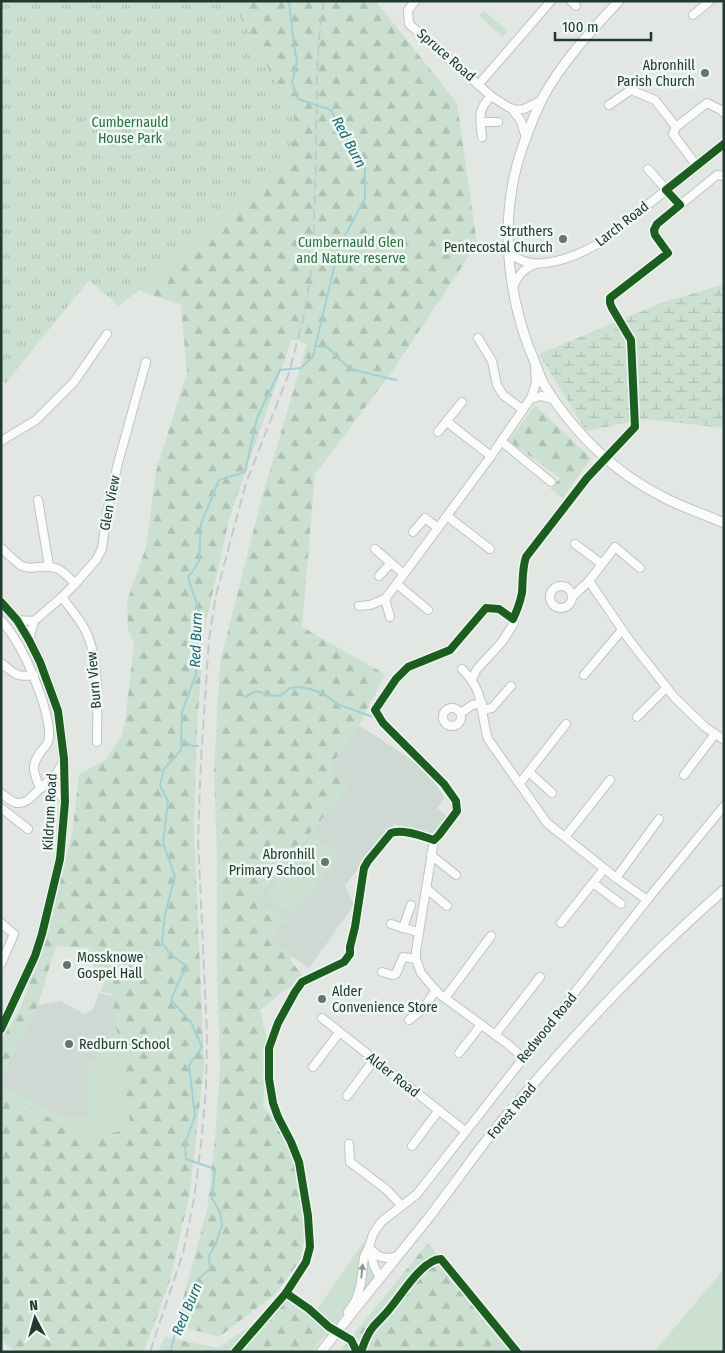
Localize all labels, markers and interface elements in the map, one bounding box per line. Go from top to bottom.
scale bar [555,10,651,42]
text: 100 m [562,18,599,36]
street label: Spruce Road [413,25,479,85]
place label: Abronhill Parish Church [617,57,695,90]
marker: Abronhill Parish Church [699,67,711,79]
water label: Red Burn [328,113,370,171]
park label: Cumbernauld House Park [92,114,168,147]
street label: Larch Road [592,198,652,250]
place label: Struthers Pentecostal Church [444,223,553,256]
marker: Struthers Pentecostal Church [557,233,569,245]
park label: Cumbernauld Glen and Nature reserve [296,234,406,267]
street label: Glen View [96,474,124,532]
water label: Red Burn [186,612,206,668]
street label: Burn View [83,651,105,709]
street label: Kildrum Road [39,773,61,851]
place label: Abronhill Primary School [229,846,315,879]
marker: Abronhill Primary School [319,856,331,868]
place label: Mossknowe Gospel Hall [77,949,144,982]
marker: Mossknowe Gospel Hall [61,959,73,971]
place label: Alder Convenience Store [332,983,438,1016]
street label: Redwood Road [513,989,581,1067]
marker: Alder Convenience Store [316,993,328,1005]
place label: Redburn School [79,1036,170,1053]
marker: Redburn School [63,1038,75,1050]
street label: Alder Road [363,1049,423,1101]
street label: Forest Road [484,1080,540,1142]
one-way arrow [358,1263,366,1279]
water label: Red Burn [168,1280,206,1338]
north arrow [10,1293,60,1343]
text: N [29,1297,39,1314]

